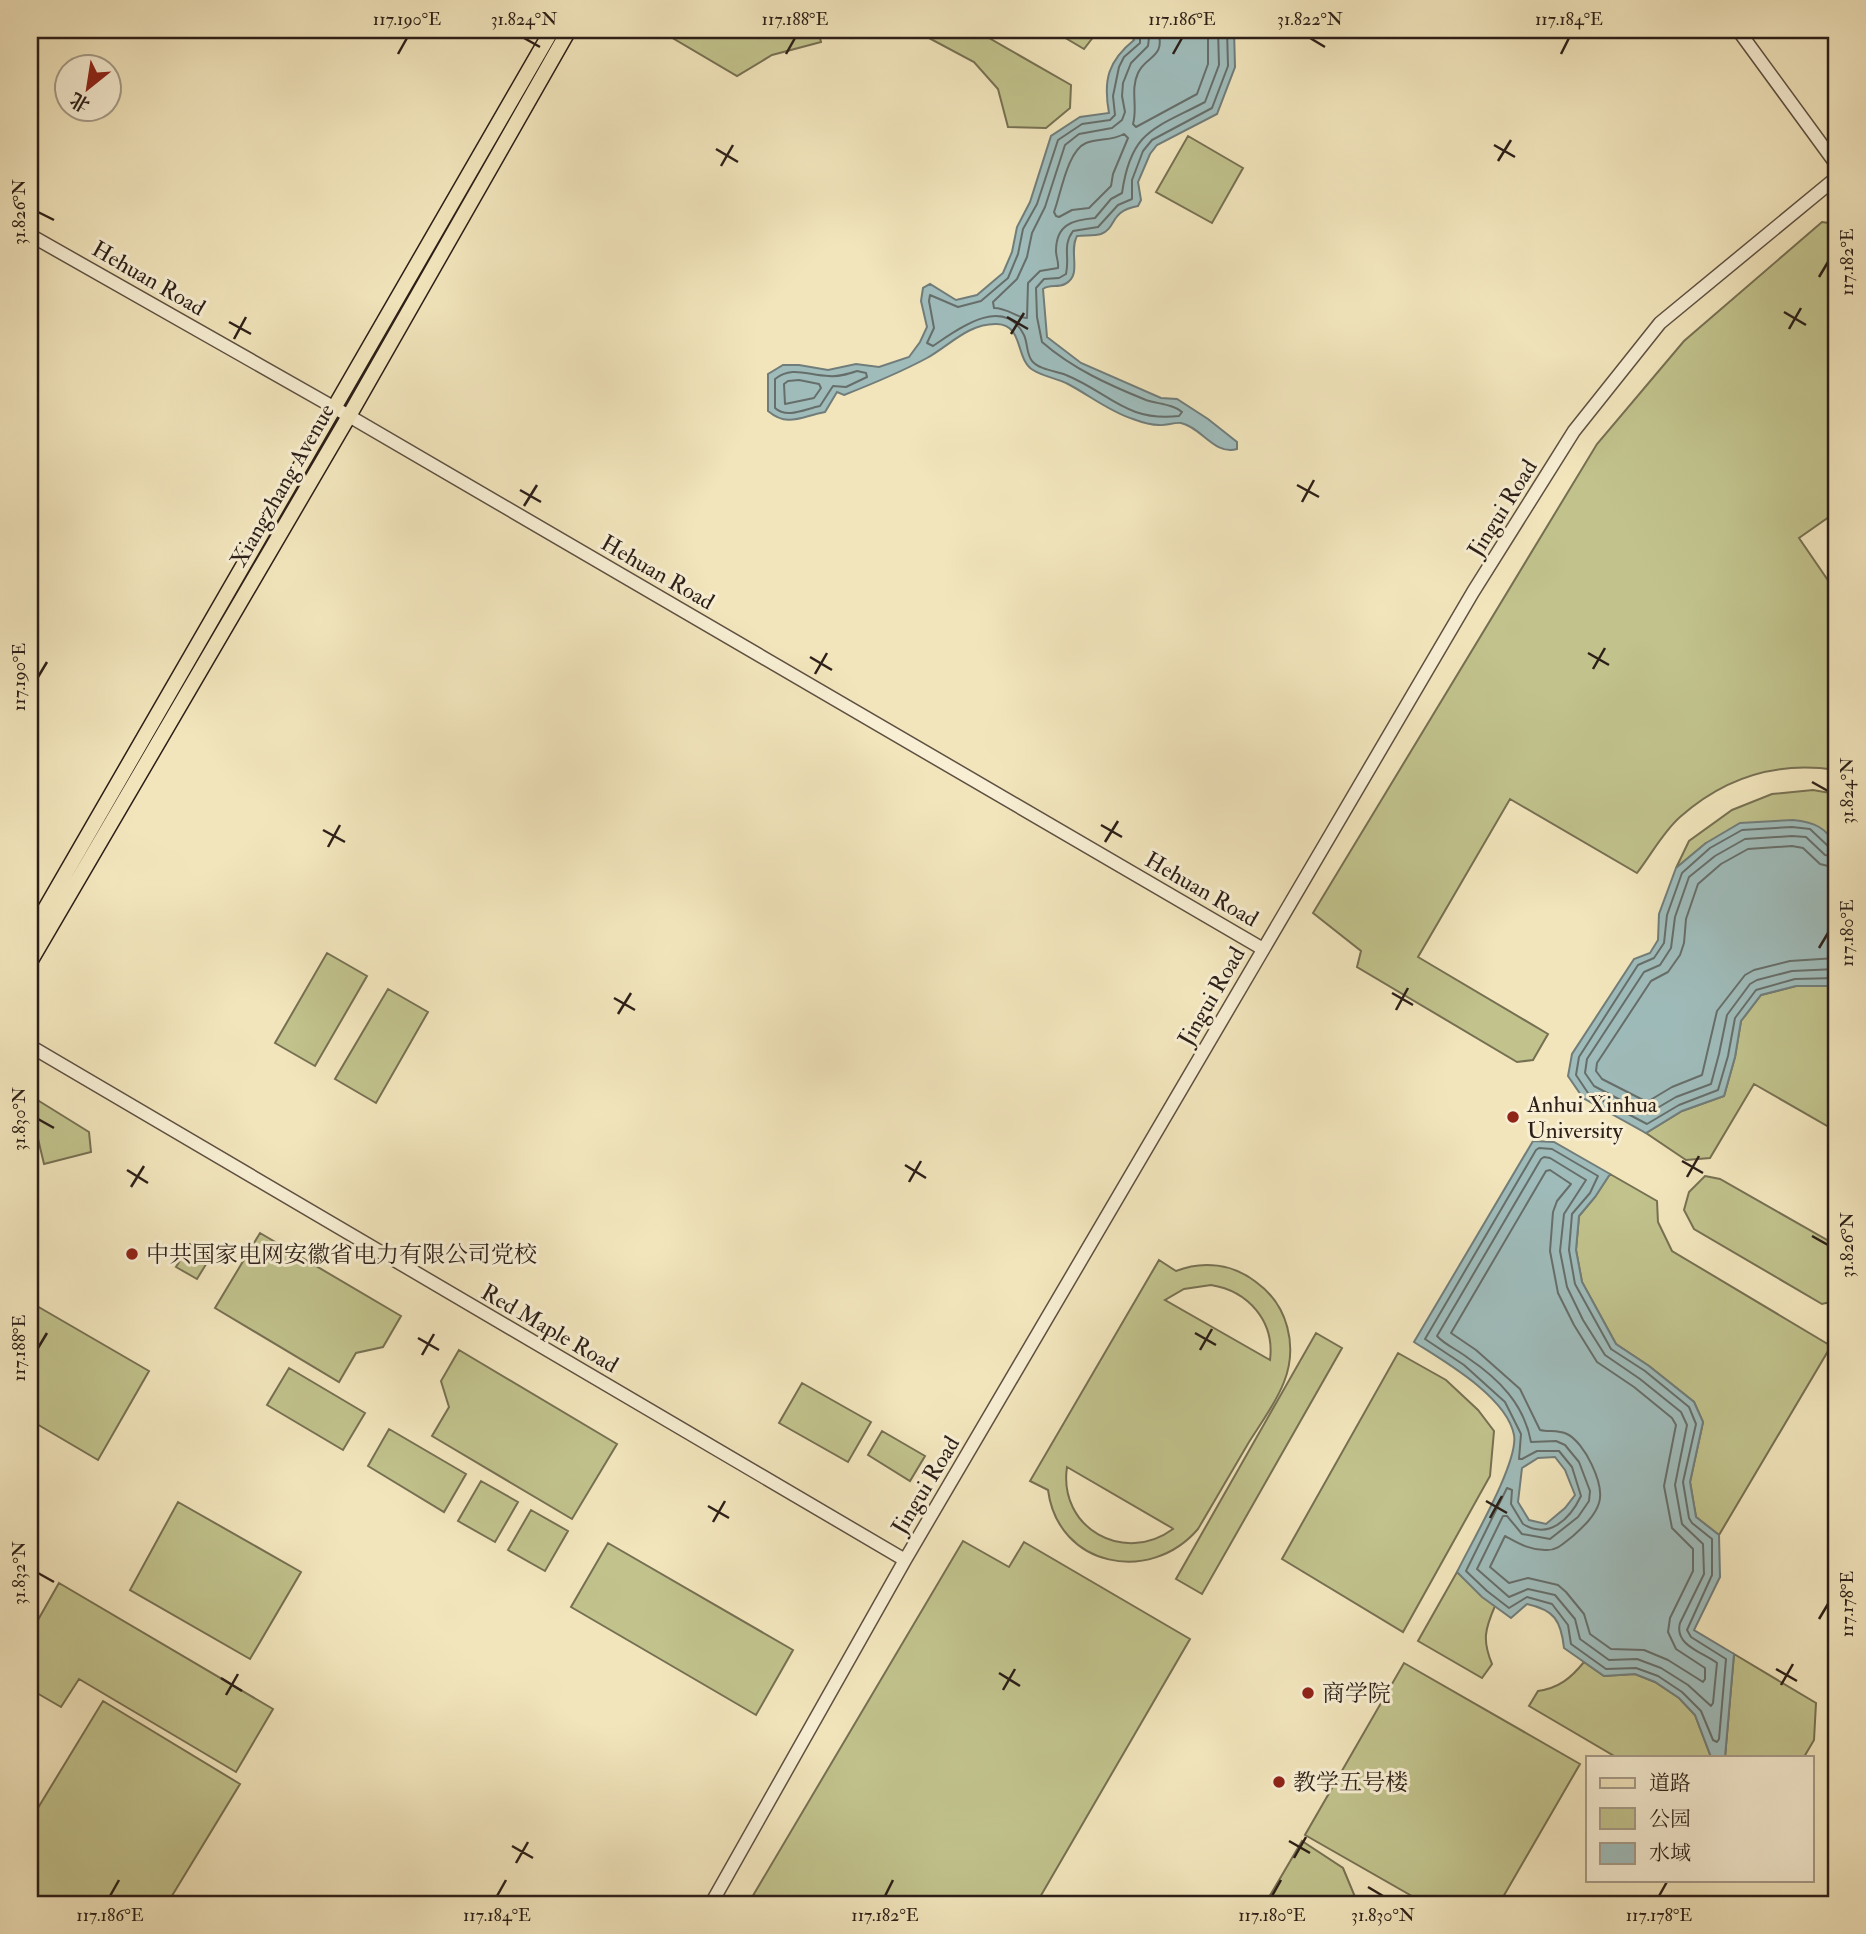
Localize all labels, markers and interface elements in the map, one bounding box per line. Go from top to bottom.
text: 117.190°E [373,8,441,31]
text: 31.824°N [491,8,557,31]
text: 117.188°E [762,8,828,31]
text: 117.186°E [1148,8,1216,31]
text: 31.822°N [1277,8,1343,31]
text: 117.184°E [1535,8,1603,31]
north arrow [52,52,122,122]
text: 北 [66,87,94,117]
text: 31.826°N [8,179,31,245]
text: 117.182°E [1836,228,1859,296]
street label: Hehuan Road [87,234,211,323]
street label: Xiangzhang Avenue [224,398,341,572]
street label: Jingui Road [1461,454,1544,563]
street label: Hehuan Road [596,528,720,617]
text: 117.190°E [8,643,31,711]
text: 31.824°N [1836,758,1859,824]
street label: Hehuan Road [1140,845,1264,934]
text: 117.180°E [1836,899,1859,967]
street label: Jingui Road [1171,942,1251,1052]
text: 31.830°N [8,1087,31,1151]
place label: Anhui Xinhua University [1526,1090,1658,1145]
marker: Anhui Xinhua University [1505,1109,1521,1125]
text: 31.826°N [1836,1212,1859,1278]
place label: 中共国家电网安徽省电力有限公司党校 [146,1240,537,1269]
marker: 中共国家电网安徽省电力有限公司党校 [124,1246,140,1262]
street label: Red Maple Road [476,1278,623,1380]
text: 117.188°E [8,1315,31,1381]
street label: Jingui Road [884,1431,966,1541]
text: 31.832°N [8,1541,31,1605]
text: 117.178°E [1836,1571,1859,1637]
place label: 商学院 [1322,1679,1391,1708]
marker: 商学院 [1300,1685,1316,1701]
legend [1586,1756,1814,1882]
place label: 教学五号楼 [1293,1768,1408,1797]
text: 道路 [1649,1770,1691,1797]
marker: 教学五号楼 [1271,1774,1287,1790]
text: 公园 [1649,1806,1691,1833]
text: 水域 [1649,1840,1691,1867]
text: 117.186°E [76,1904,144,1927]
text: 117.184°E [463,1904,531,1927]
text: 117.182°E [851,1904,919,1927]
text: 117.180°E [1238,1904,1306,1927]
text: 31.830°N [1351,1904,1415,1927]
text: 117.178°E [1626,1904,1692,1927]

